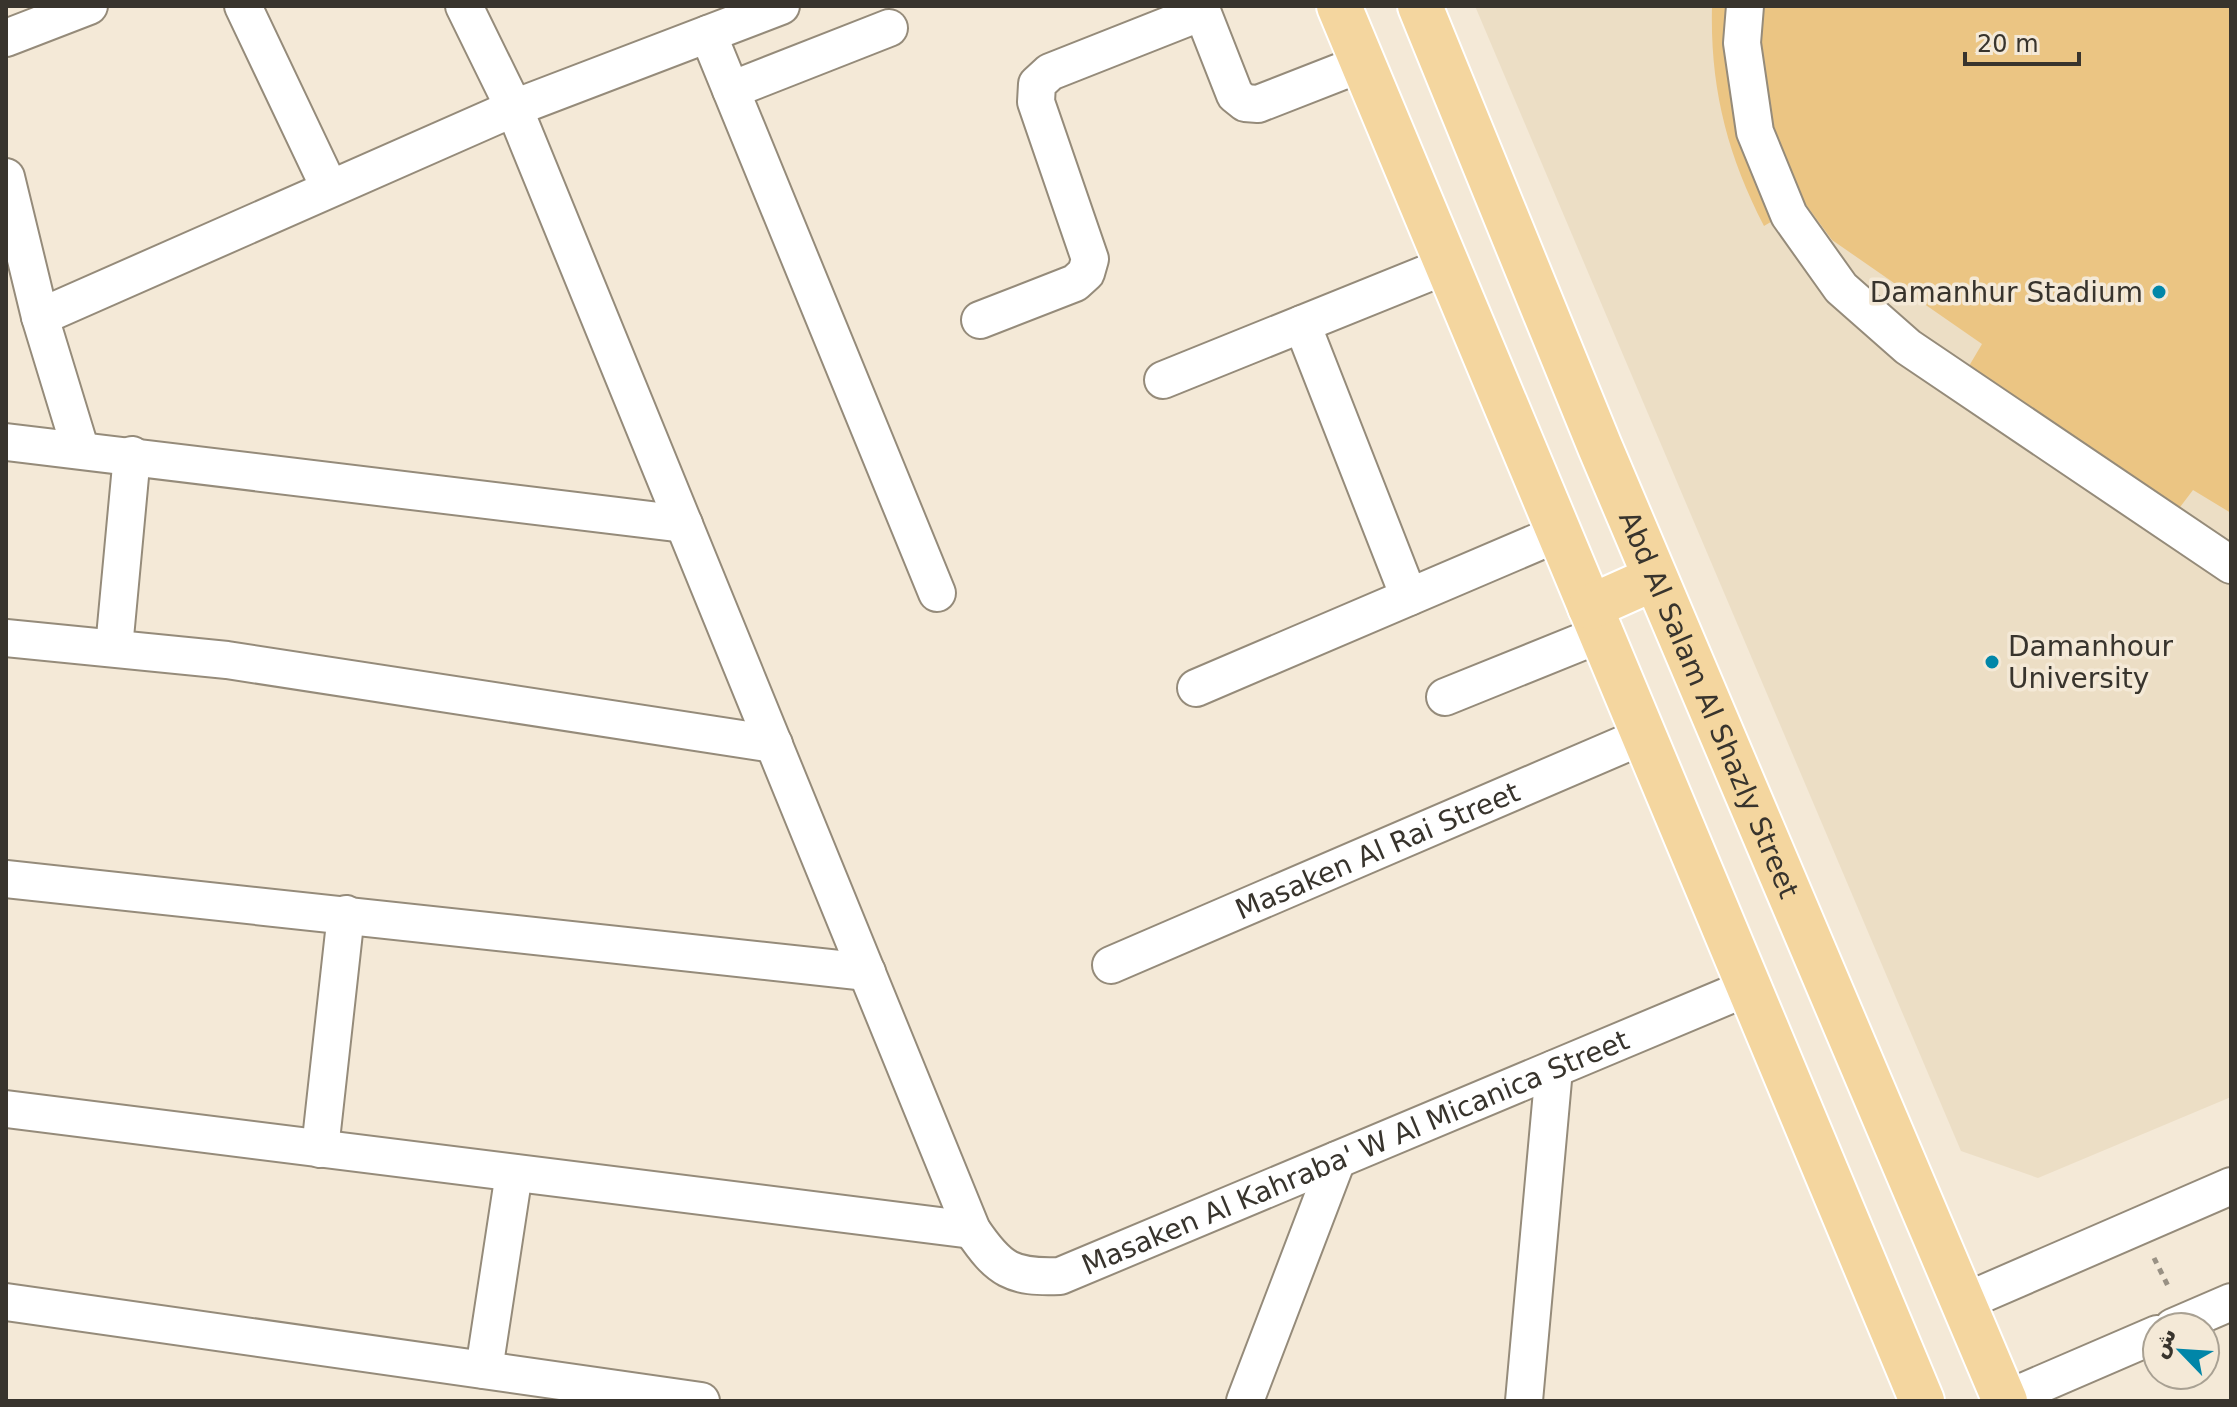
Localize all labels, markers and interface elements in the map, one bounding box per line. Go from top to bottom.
scale bar [1965,16,2079,66]
text: 20 m [1977,30,2039,58]
place label: Damanhur Stadium [1870,276,2143,309]
marker: Damanhur Stadium [2150,283,2168,301]
street label: Abd Al Salam Al Shazly Street [1612,506,1806,903]
place label: Damanhour University [2008,630,2174,695]
marker: Damanhour University [1983,653,2001,671]
street label: Masaken Al Rai Street [1231,775,1525,926]
street label: Masaken Al Kahraba' W Al Micanica Street [1077,1023,1634,1282]
north arrow [2141,1311,2221,1391]
text: ش [2146,1324,2181,1362]

